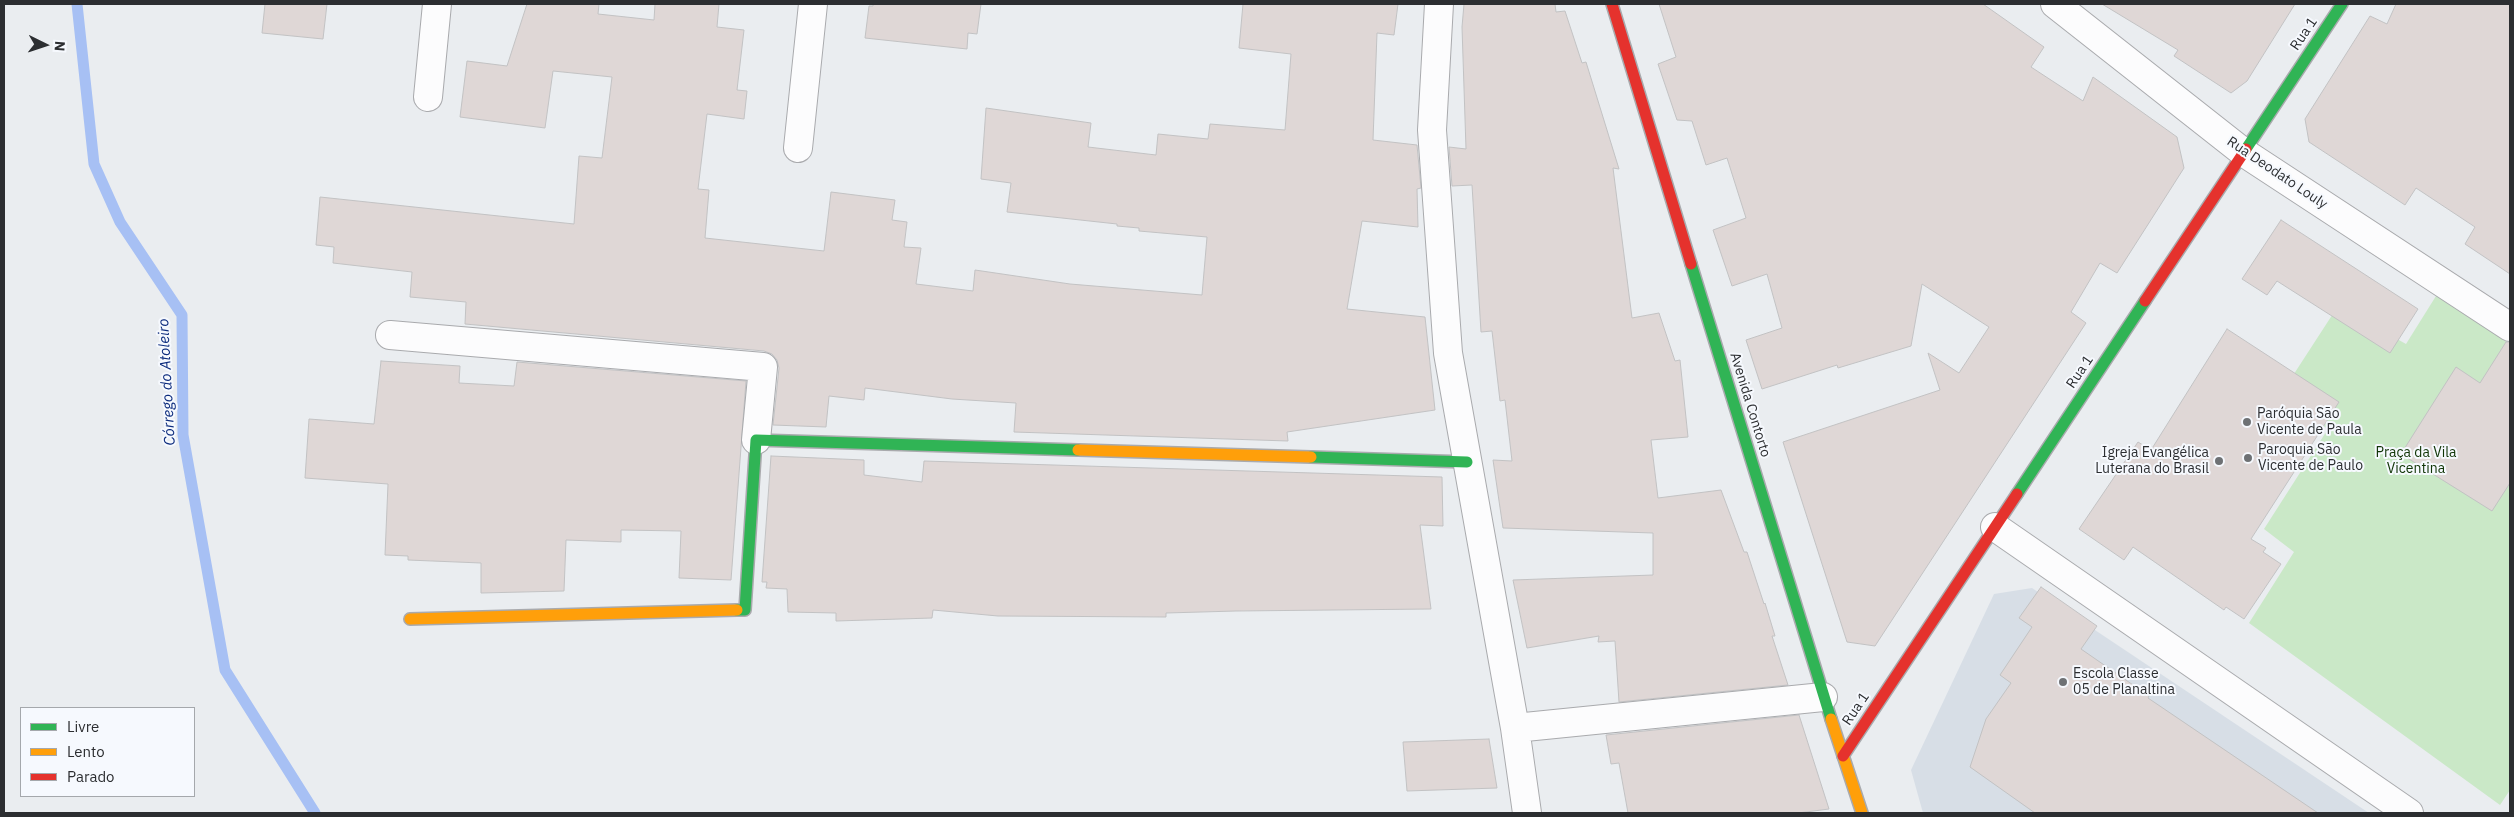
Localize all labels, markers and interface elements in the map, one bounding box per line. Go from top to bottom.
street label: Rua 1 [2287,14,2321,54]
north arrow [20,20,70,70]
text: N [51,40,69,52]
street label: Rua Deodato Louly [2224,133,2330,213]
water label: Córrego do Atoleiro [155,318,179,446]
street label: Avenida Contorto [1726,351,1774,459]
street label: Rua 1 [2063,352,2097,392]
place label: Paróquia São Vicente de Paula [2257,406,2362,438]
marker: Paróquia São Vicente de Paula [2241,416,2253,428]
place label: Paroquia São Vicente de Paulo [2258,442,2363,474]
place label: Igreja Evangélica Luterana do Brasil [2095,445,2209,478]
park label: Praça da Vila Vicentina [2376,445,2456,478]
marker: Paroquia São Vicente de Paulo [2242,452,2254,464]
marker: Igreja Evangélica Luterana do Brasil [2213,455,2225,467]
place label: Escola Classe 05 de Planaltina [2073,666,2175,699]
marker: Escola Classe 05 de Planaltina [2057,676,2069,688]
street label: Rua 1 [1839,689,1873,729]
legend [20,707,195,797]
text: Livre [67,717,99,736]
text: Lento [67,742,105,761]
text: Parado [67,767,115,786]

